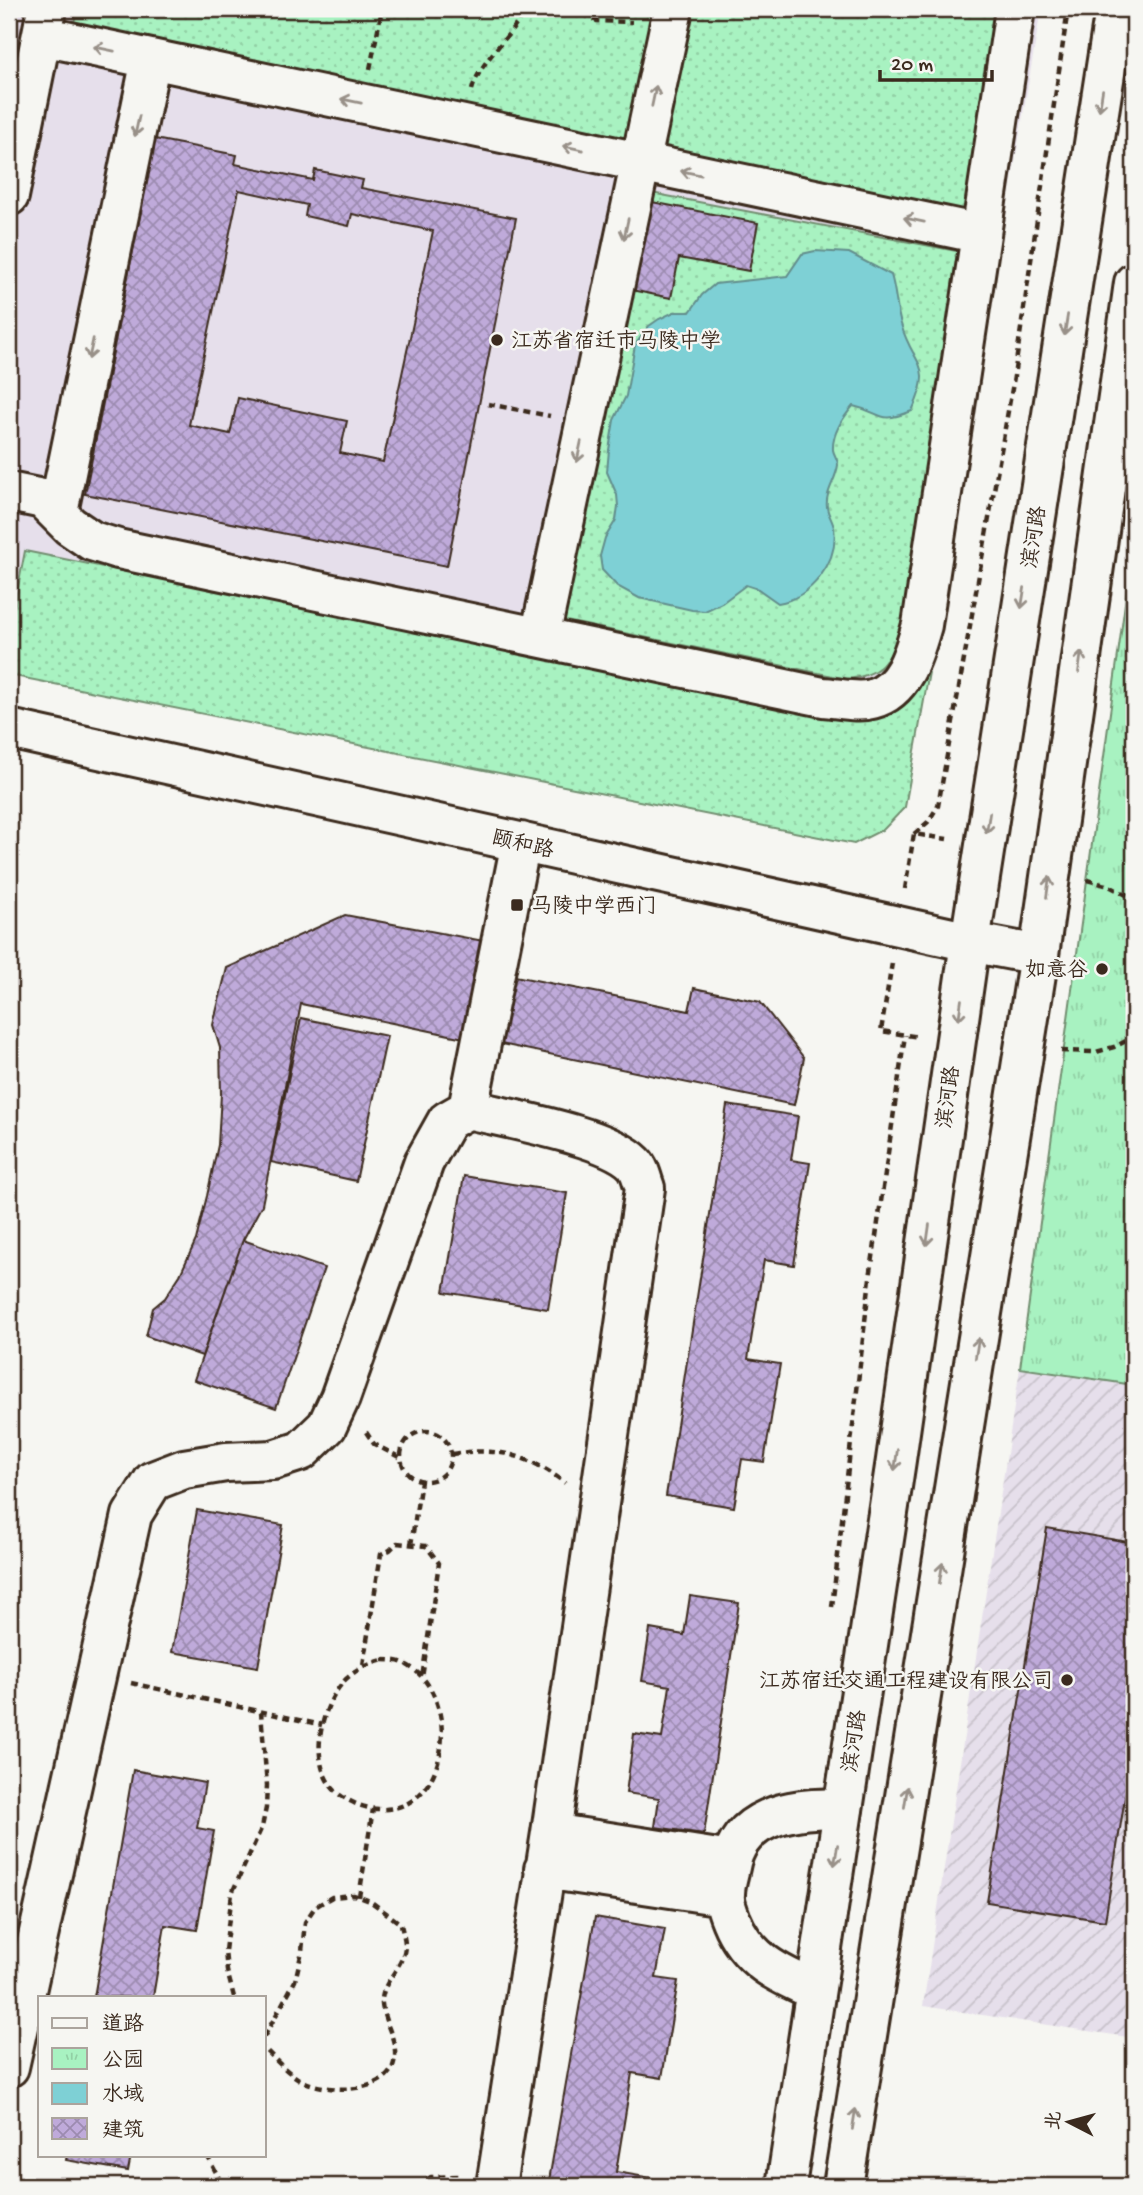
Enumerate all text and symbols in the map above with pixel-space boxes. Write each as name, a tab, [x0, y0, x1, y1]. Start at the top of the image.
scale bar	[880, 38, 992, 82]
one-way arrow	[93, 42, 116, 56]
text: 20 m	[891, 54, 933, 79]
one-way arrow	[648, 85, 662, 108]
one-way arrow	[1094, 89, 1107, 111]
one-way arrow	[340, 94, 363, 108]
one-way arrow	[130, 114, 144, 137]
one-way arrow	[562, 141, 585, 155]
one-way arrow	[680, 166, 703, 180]
one-way arrow	[903, 212, 926, 226]
one-way arrow	[619, 217, 633, 240]
one-way arrow	[1059, 313, 1072, 336]
place label: 江苏省宿迁市马陵中学	[511, 329, 721, 356]
marker: 江苏省宿迁市马陵中学	[489, 332, 505, 348]
one-way arrow	[84, 337, 98, 360]
one-way arrow	[572, 440, 586, 463]
street label: 滨河路	[1017, 504, 1054, 571]
one-way arrow	[1017, 587, 1030, 609]
one-way arrow	[1074, 651, 1087, 674]
one-way arrow	[981, 811, 994, 834]
street label: 颐和路	[489, 825, 556, 866]
one-way arrow	[1042, 876, 1055, 899]
place label: 马陵中学西门	[531, 894, 657, 921]
marker: 马陵中学西门	[509, 897, 525, 913]
place label: 如意谷	[1025, 959, 1088, 985]
marker: 如意谷	[1094, 961, 1110, 977]
one-way arrow	[953, 998, 966, 1021]
street label: 滨河路	[932, 1064, 967, 1130]
one-way arrow	[921, 1223, 934, 1246]
one-way arrow	[971, 1337, 984, 1360]
one-way arrow	[889, 1449, 902, 1471]
one-way arrow	[935, 1562, 948, 1585]
place label: 江苏宿迁交通工程建设有限公司	[759, 1669, 1053, 1696]
marker: 江苏宿迁交通工程建设有限公司	[1059, 1672, 1075, 1688]
street label: 滨河路	[837, 1708, 874, 1775]
one-way arrow	[899, 1787, 912, 1809]
one-way arrow	[829, 1843, 842, 1866]
legend	[38, 1996, 266, 2156]
text: 道路	[102, 2012, 144, 2039]
text: 公园	[102, 2049, 144, 2075]
text: 水域	[102, 2082, 144, 2109]
north arrow	[1034, 2086, 1104, 2156]
one-way arrow	[848, 2108, 861, 2131]
text: 北	[1043, 2110, 1068, 2131]
text: 建筑	[102, 2119, 144, 2145]

